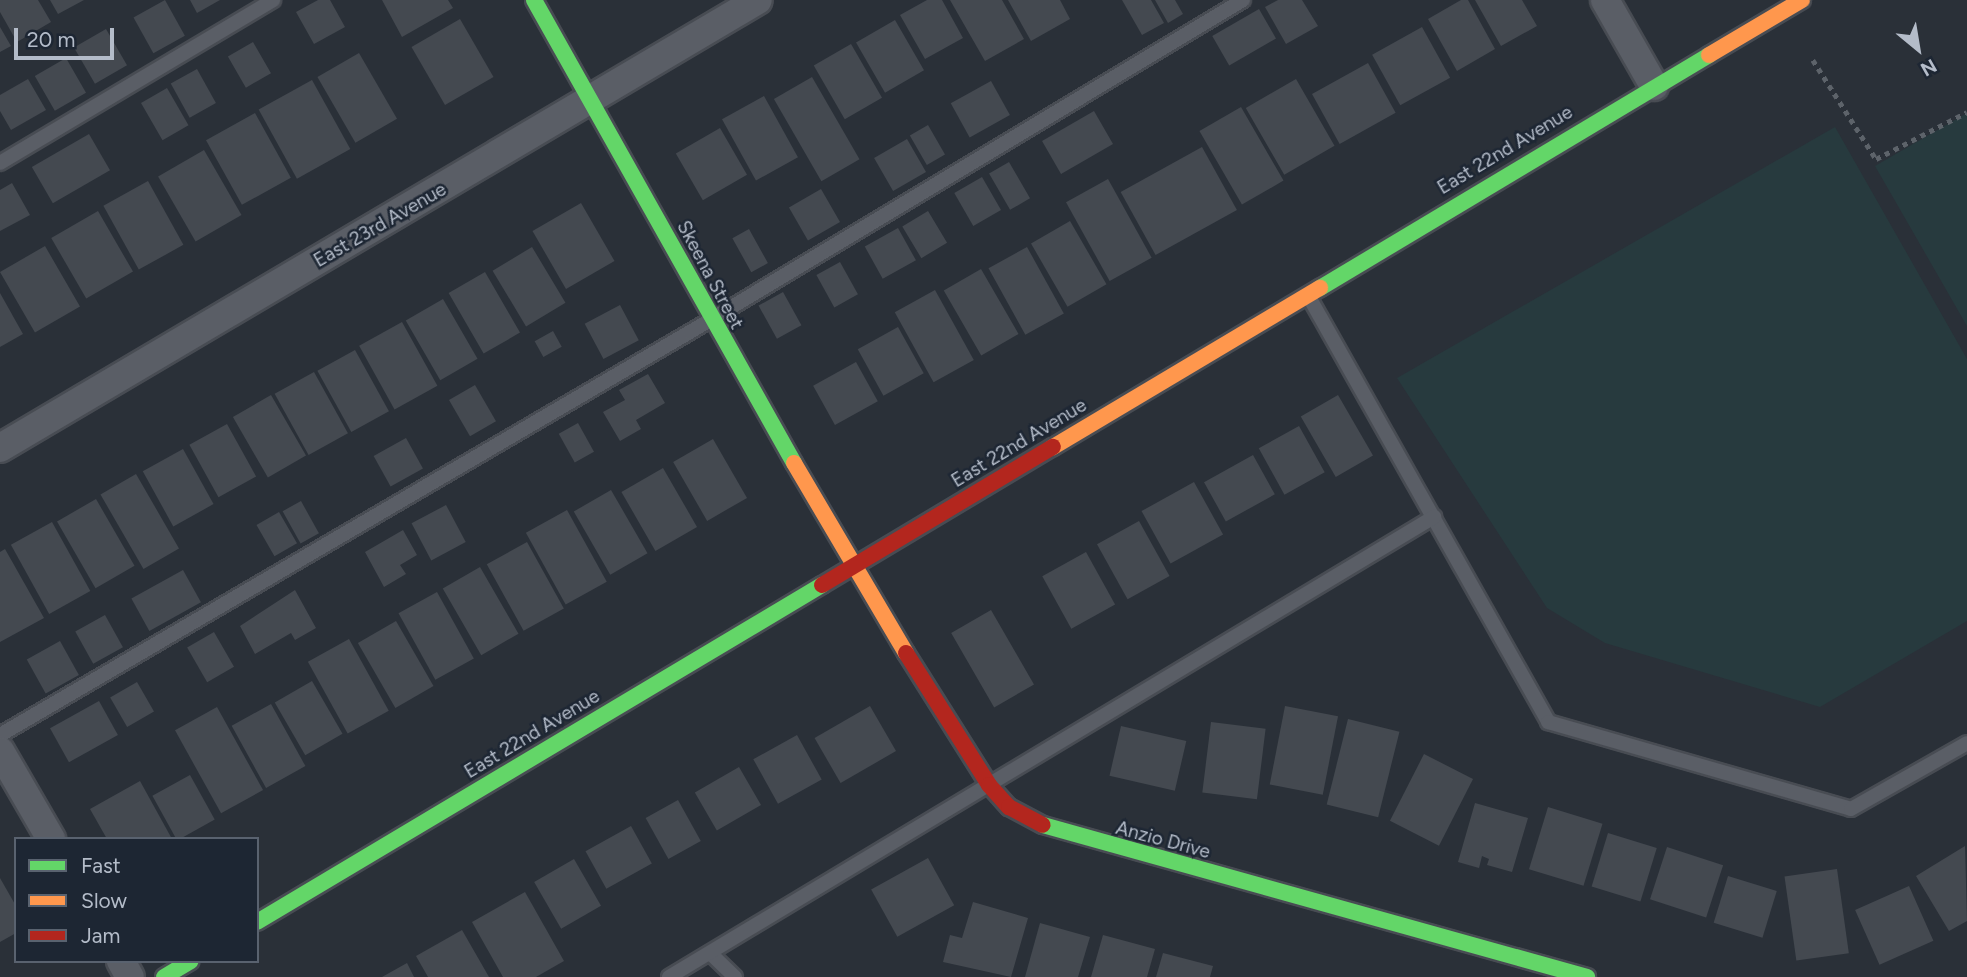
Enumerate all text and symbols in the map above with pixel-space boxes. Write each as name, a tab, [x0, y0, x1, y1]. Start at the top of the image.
scale bar	[18, 14, 117, 58]
north arrow	[1883, 14, 1953, 84]
text: 20 m	[27, 27, 75, 52]
text: N	[1917, 54, 1941, 81]
street label: East 22nd Avenue	[1433, 101, 1577, 199]
street label: East 23rd Avenue	[310, 178, 450, 272]
street label: Skeena Street	[672, 217, 748, 333]
street label: East 22nd Avenue	[947, 394, 1091, 492]
street label: East 22nd Avenue	[460, 685, 604, 783]
street label: Anzio Drive	[1113, 816, 1213, 864]
legend	[14, 837, 259, 963]
text: Fast	[81, 853, 121, 878]
text: Slow	[81, 888, 127, 913]
text: Jam	[81, 923, 120, 948]

